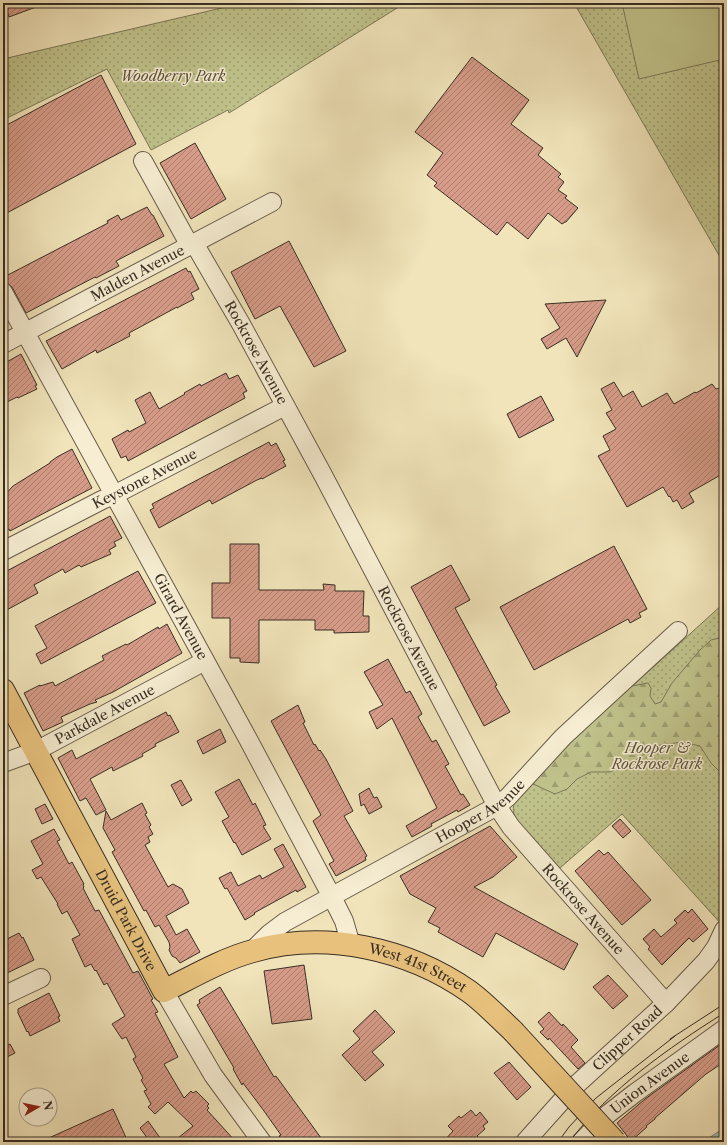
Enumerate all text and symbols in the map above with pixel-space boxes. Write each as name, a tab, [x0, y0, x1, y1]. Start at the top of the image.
park label: Woodberry Park	[120, 67, 226, 85]
street label: Malden Avenue	[87, 241, 188, 305]
street label: Rockrose Avenue	[220, 298, 292, 408]
street label: Keystone Avenue	[89, 444, 200, 512]
street label: Girard Avenue	[150, 570, 212, 663]
street label: Rockrose Avenue	[374, 583, 444, 694]
street label: Parkdale Avenue	[52, 680, 158, 748]
park label: Hooper & Rockrose Park	[611, 739, 703, 773]
street label: Hooper Avenue	[432, 775, 529, 847]
street label: Rockrose Avenue	[538, 860, 628, 958]
street label: Druid Park Drive	[92, 866, 161, 974]
street label: West 41st Street	[366, 939, 470, 996]
street label: Clipper Road	[589, 1001, 666, 1075]
street label: Union Avenue	[607, 1048, 693, 1118]
north arrow	[18, 1087, 58, 1127]
text: N	[40, 1100, 56, 1112]

